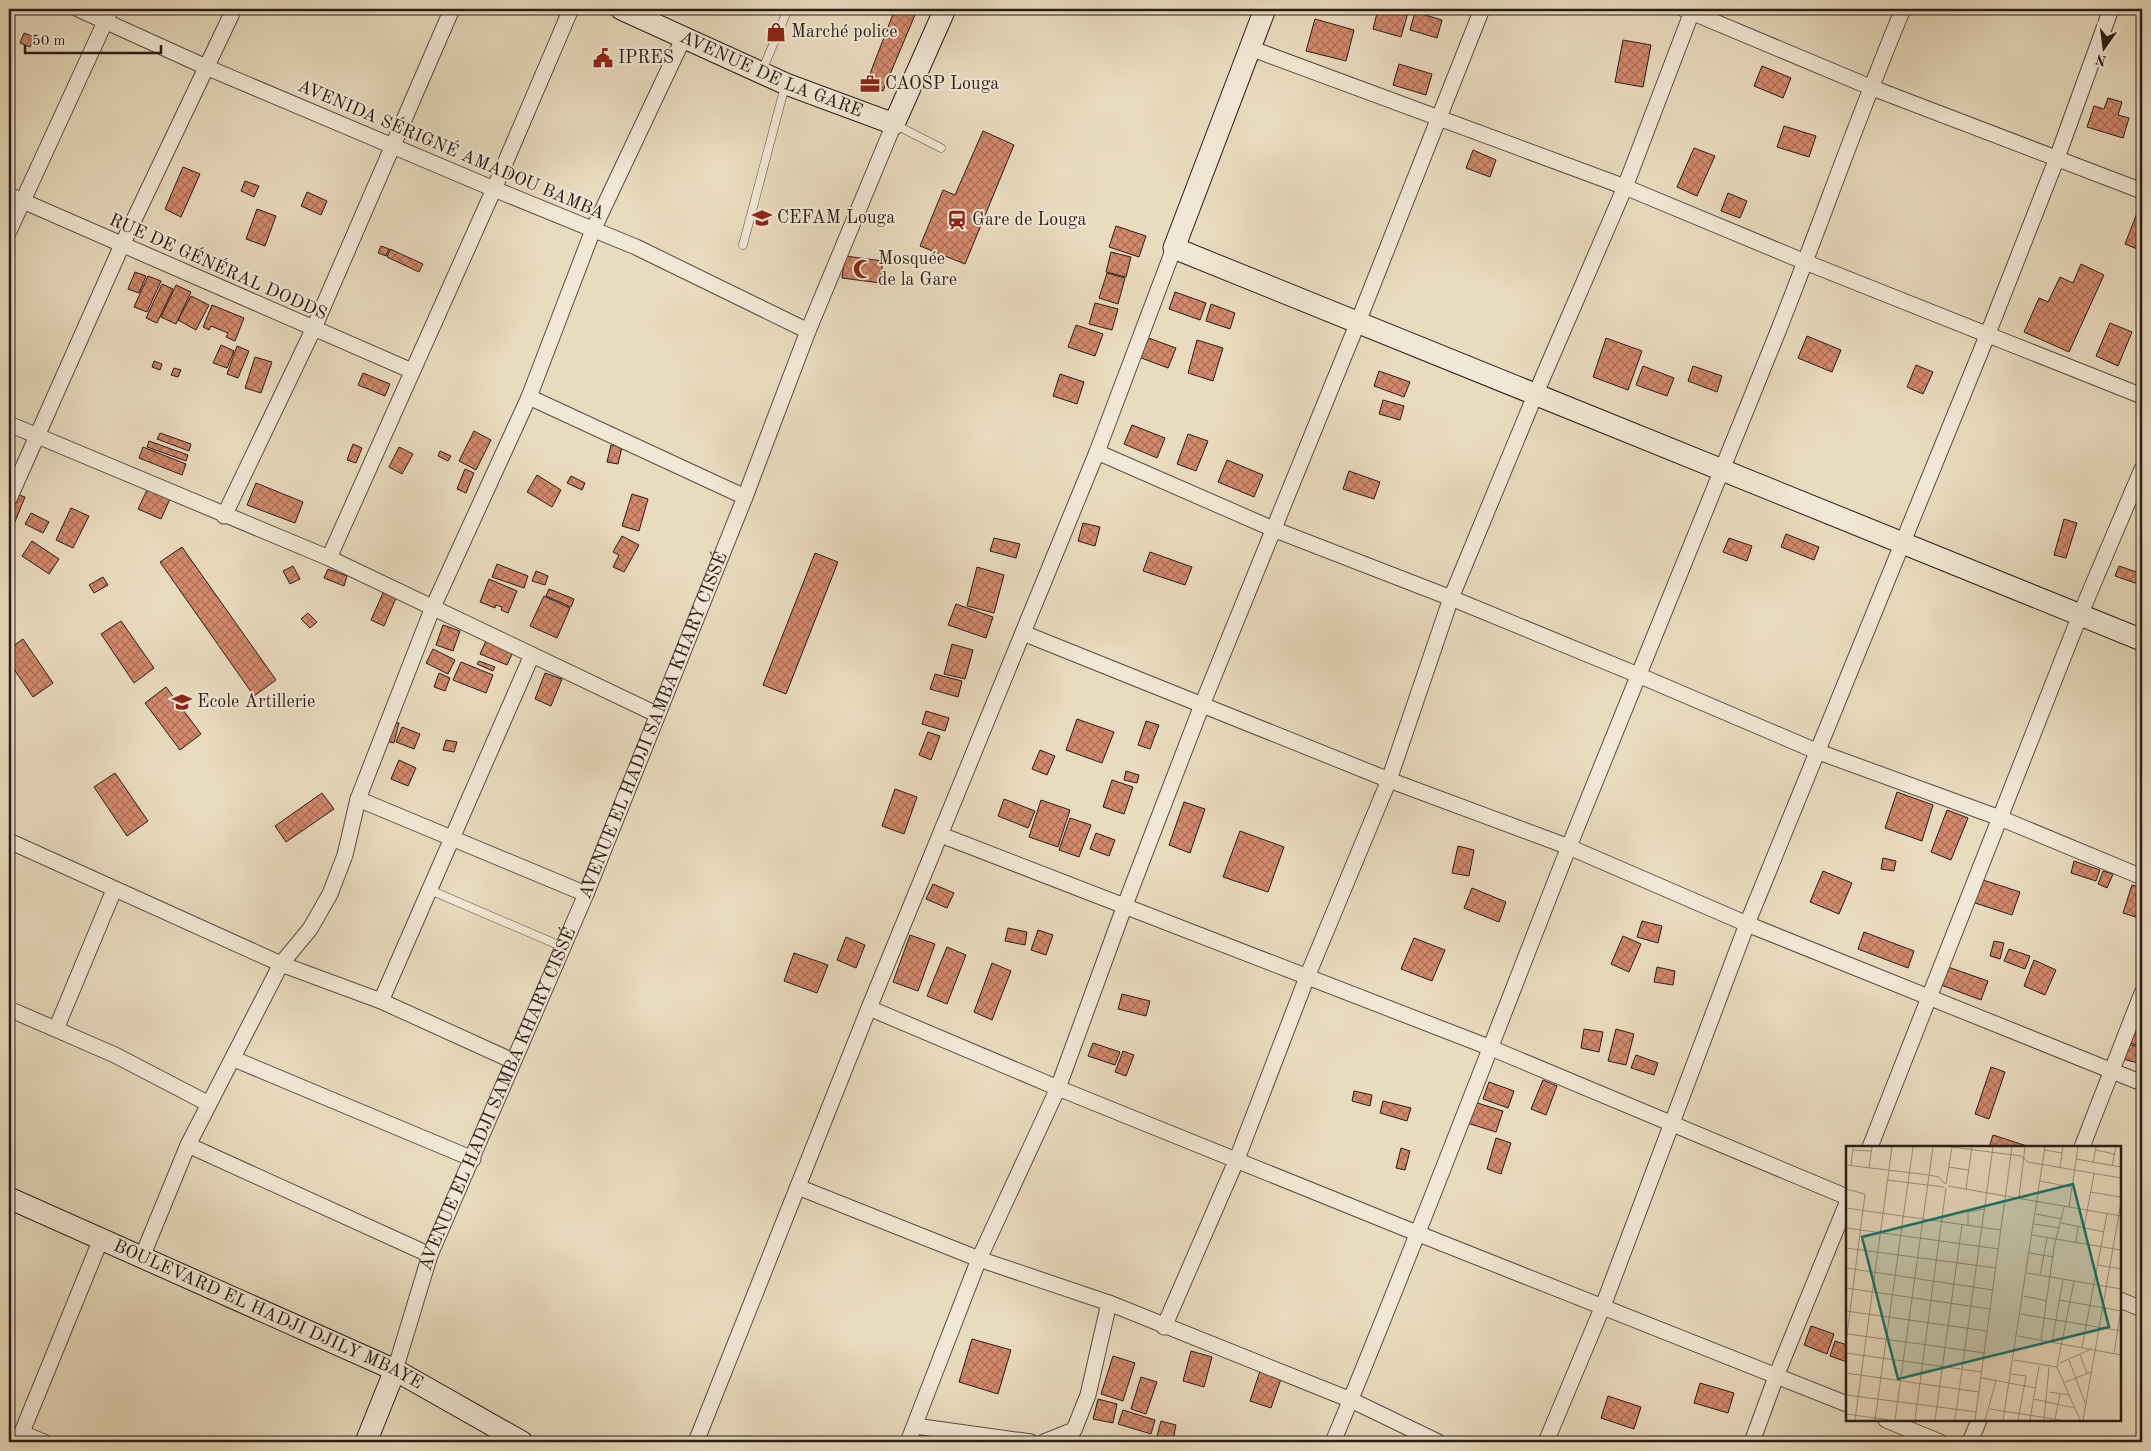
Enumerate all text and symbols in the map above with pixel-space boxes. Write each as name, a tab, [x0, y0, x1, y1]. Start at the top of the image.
shop icon: Marché police	[765, 21, 787, 43]
scale bar	[25, 22, 161, 54]
north arrow	[2078, 22, 2128, 72]
place label: Marché police	[791, 23, 897, 41]
street label: AVENUE DE LA GARE	[677, 28, 865, 121]
text: 50 m	[32, 34, 66, 49]
public building icon: IPRES	[592, 47, 614, 69]
place label: IPRES	[618, 49, 674, 67]
text: N	[2094, 51, 2108, 68]
street label: AVENIDA SÉRIGNÉ AMADOU BAMBA	[295, 73, 609, 223]
office icon: CAOSP Louga	[859, 73, 881, 95]
place label: CAOSP Louga	[885, 75, 999, 93]
street label: RUE DE GÉNÉRAL DODDS	[106, 207, 331, 323]
school or university icon: CEFAM Louga	[751, 207, 773, 229]
place label: CEFAM Louga	[777, 209, 895, 227]
station icon: Gare de Louga	[946, 209, 968, 231]
place label: Gare de Louga	[972, 211, 1087, 229]
place label: Mosquée de la Gare	[878, 250, 957, 289]
mosque icon: Mosquée de la Gare	[852, 258, 874, 280]
street label: AVENUE EL HADJI SAMBA KHARY CISSÉ	[576, 548, 731, 901]
school or university icon: Ecole Artillerie	[171, 691, 193, 713]
place label: Ecole Artillerie	[197, 693, 315, 711]
street label: AVENUE EL HADJI SAMBA KHARY CISSÉ	[417, 923, 579, 1273]
inset map	[1846, 1146, 2121, 1421]
street label: BOULEVARD EL HADJI DJILY MBAYE	[111, 1237, 426, 1393]

